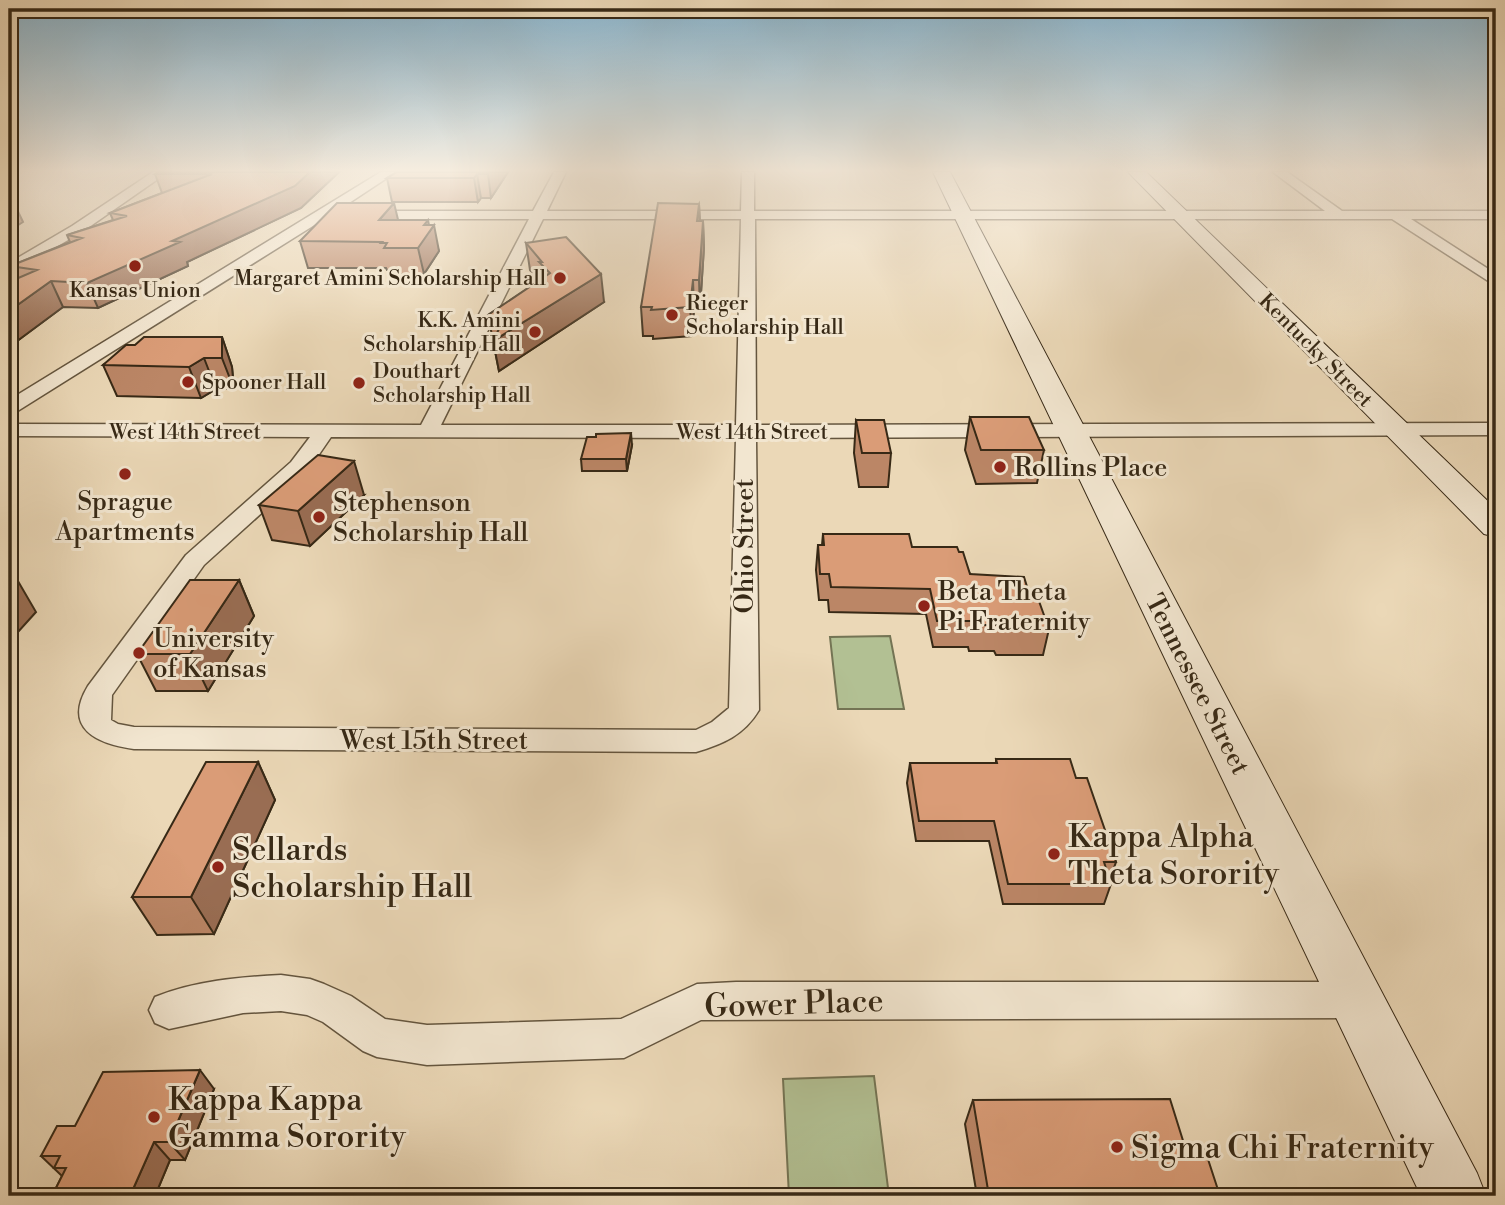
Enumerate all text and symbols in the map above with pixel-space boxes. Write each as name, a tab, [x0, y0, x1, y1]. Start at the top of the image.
marker: Kansas Union	[127, 258, 143, 274]
place label: Margaret Amini Scholarship Hall	[234, 266, 546, 292]
marker: Margaret Amini Scholarship Hall	[552, 270, 568, 286]
place label: Kansas Union	[69, 278, 201, 304]
street label: Kentucky Street	[1253, 288, 1378, 414]
place label: Rieger Scholarship Hall	[686, 291, 844, 341]
marker: Rieger Scholarship Hall	[664, 307, 680, 323]
place label: K.K. Amini Scholarship Hall	[363, 308, 521, 358]
marker: K.K. Amini Scholarship Hall	[527, 324, 543, 340]
place label: Douthart Scholarship Hall	[373, 359, 531, 409]
place label: Spooner Hall	[202, 370, 326, 396]
marker: Spooner Hall	[180, 374, 196, 390]
marker: Douthart Scholarship Hall	[351, 375, 367, 391]
street label: West 14th Street	[108, 420, 261, 446]
street label: West 14th Street	[675, 420, 828, 446]
place label: Rollins Place	[1014, 452, 1167, 484]
marker: Rollins Place	[992, 459, 1008, 475]
marker: Sprague Apartments	[117, 466, 133, 482]
street label: Ohio Street	[729, 479, 761, 614]
place label: Sprague Apartments	[54, 486, 195, 548]
place label: Stephenson Scholarship Hall	[333, 487, 529, 549]
marker: Stephenson Scholarship Hall	[311, 509, 327, 525]
place label: Beta Theta Pi Fraternity	[937, 576, 1091, 638]
street label: Tennessee Street	[1138, 589, 1256, 780]
marker: Beta Theta Pi Fraternity	[916, 598, 932, 614]
place label: University of Kansas	[153, 623, 274, 685]
marker: University of Kansas	[131, 645, 147, 661]
street label: West 15th Street	[339, 725, 528, 757]
place label: Kappa Alpha Theta Sorority	[1068, 817, 1280, 894]
place label: Sellards Scholarship Hall	[232, 830, 473, 907]
marker: Kappa Alpha Theta Sorority	[1046, 846, 1062, 862]
marker: Sellards Scholarship Hall	[210, 859, 226, 875]
street label: Gower Place	[704, 981, 884, 1027]
place label: Kappa Kappa Gamma Sorority	[168, 1080, 406, 1157]
marker: Kappa Kappa Gamma Sorority	[146, 1109, 162, 1125]
place label: Sigma Chi Fraternity	[1131, 1128, 1434, 1168]
marker: Sigma Chi Fraternity	[1109, 1139, 1125, 1155]

